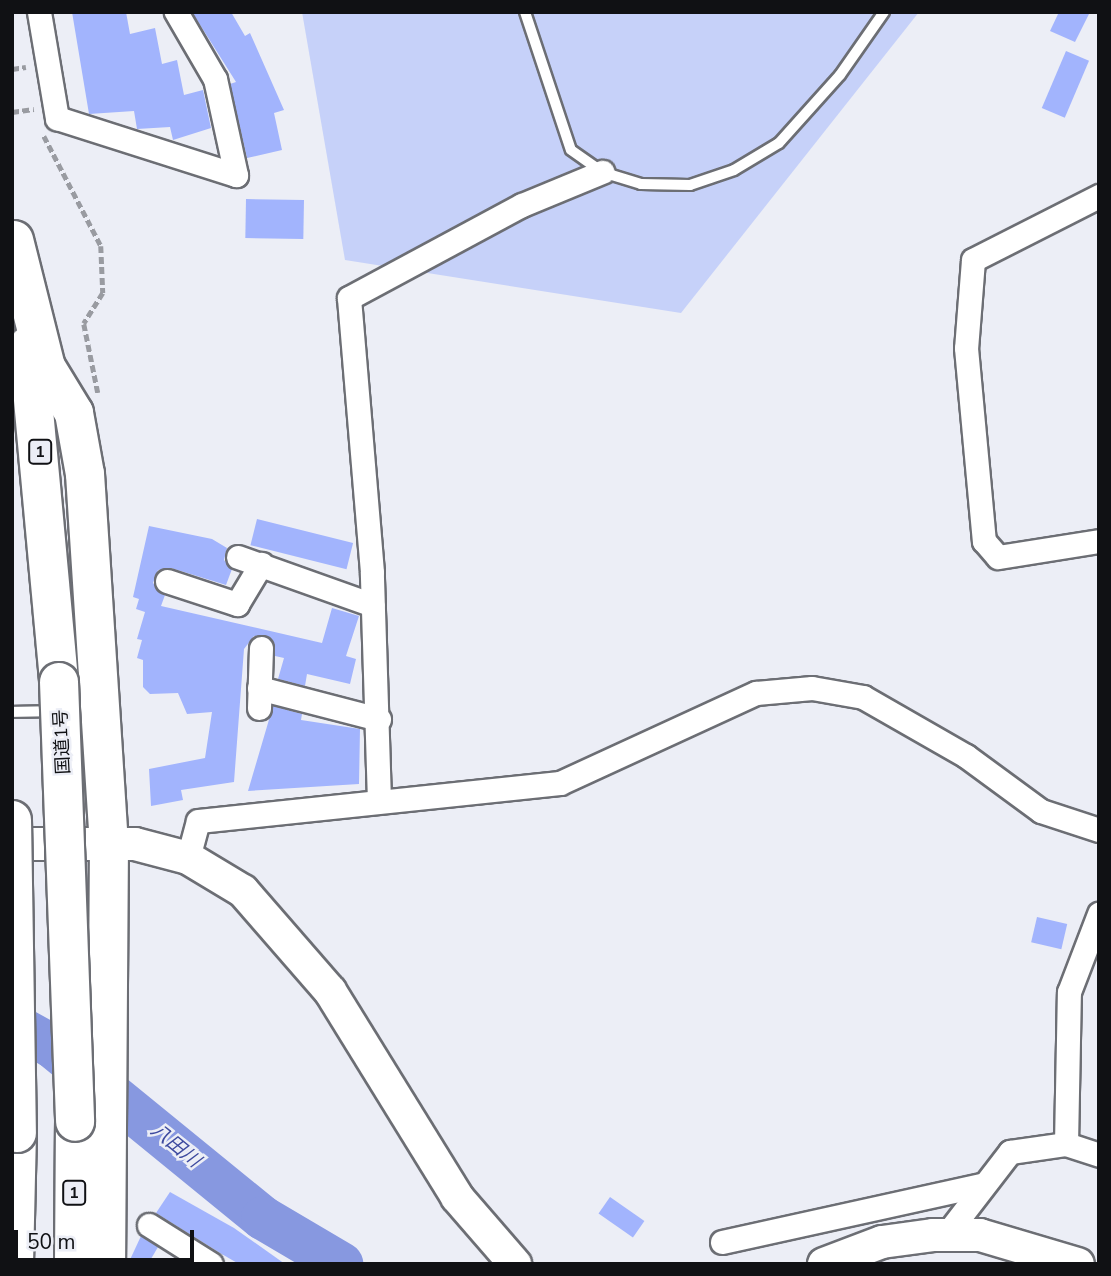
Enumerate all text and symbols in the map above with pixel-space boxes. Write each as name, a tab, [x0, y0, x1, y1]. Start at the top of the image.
road number: 1	[28, 440, 52, 464]
street label: 国道1号	[50, 709, 74, 775]
water label: 八田川	[146, 1119, 204, 1173]
road number: 1	[62, 1180, 86, 1205]
scale bar	[18, 1216, 198, 1260]
text: 50 m	[27, 1228, 76, 1256]

